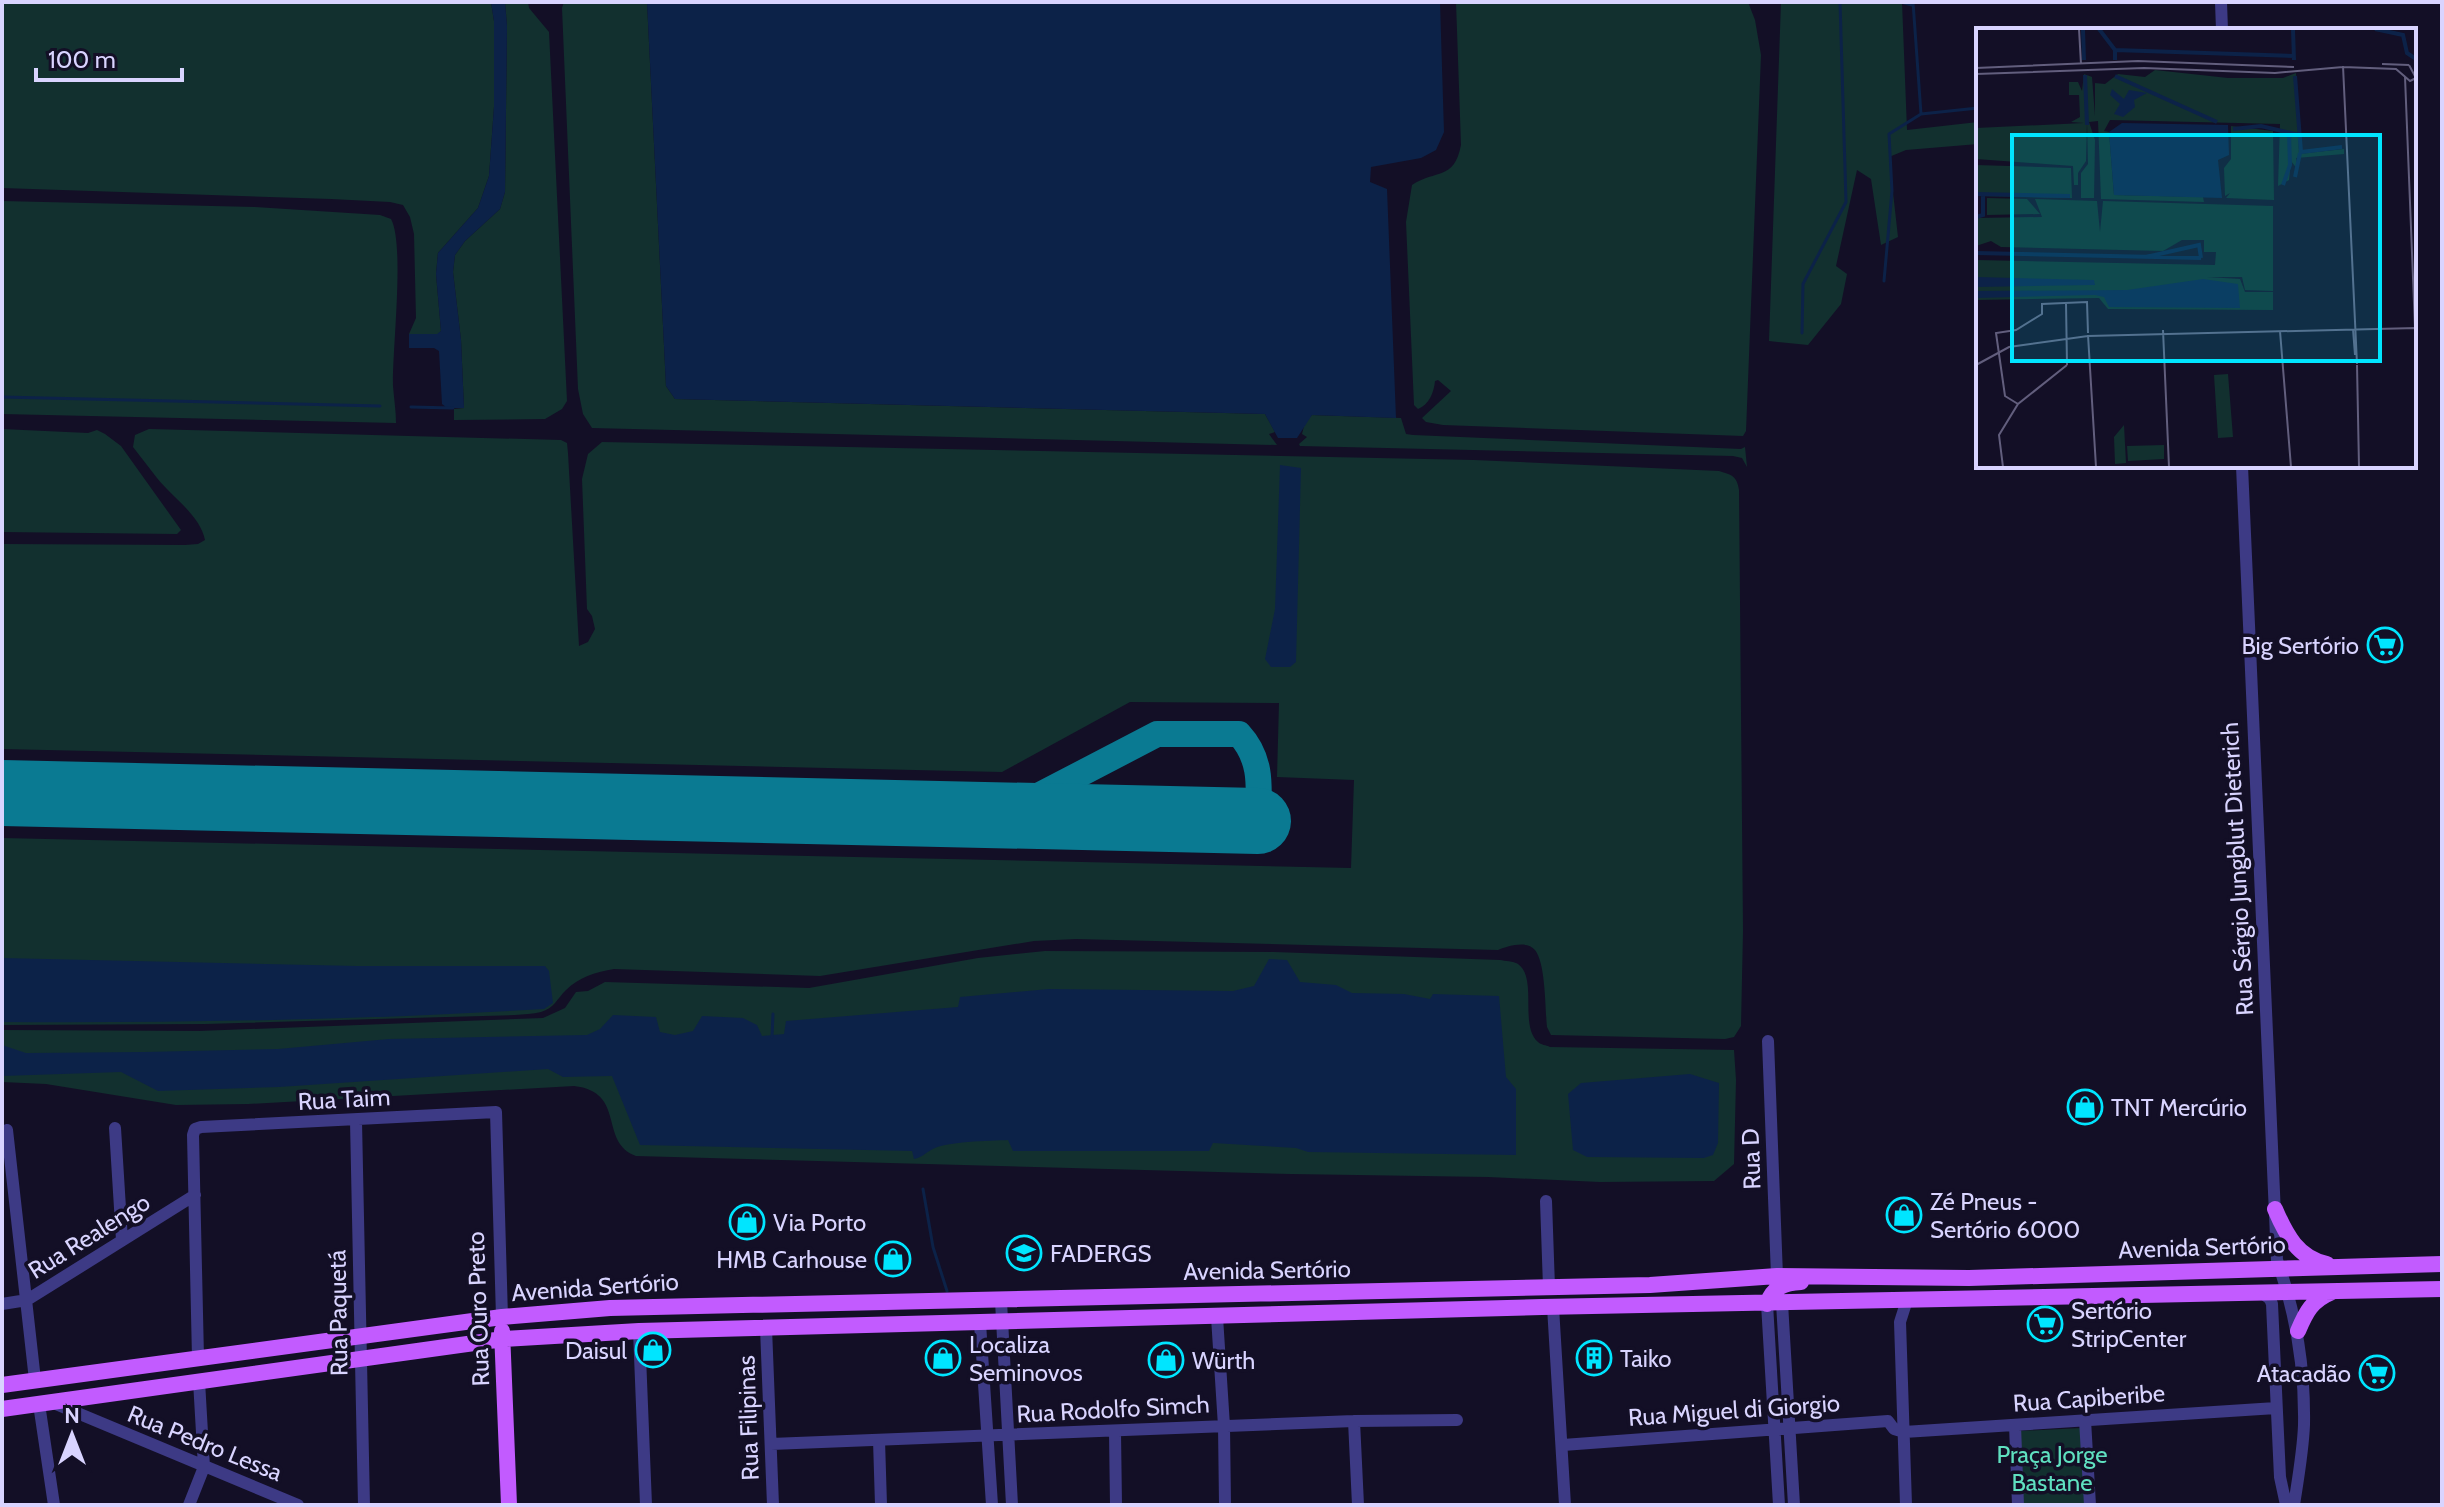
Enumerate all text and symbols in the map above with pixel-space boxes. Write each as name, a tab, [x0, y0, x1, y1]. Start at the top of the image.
inset map	[1976, 28, 2416, 468]
scale bar	[36, 32, 182, 82]
text: 100 m	[48, 45, 116, 74]
supermarket icon: Big Sertório	[2366, 626, 2404, 664]
place label: Big Sertório	[2241, 631, 2359, 660]
street label: Rua Sérgio Jungblut Dieterich	[2215, 721, 2259, 1017]
street label: Rua Taim	[297, 1082, 391, 1116]
shop icon: TNT Mercúrio	[2066, 1088, 2104, 1126]
place label: TNT Mercúrio	[2111, 1093, 2247, 1122]
street label: Rua D	[1735, 1128, 1767, 1190]
street label: Rua Realengo	[23, 1187, 155, 1285]
place label: Zé Pneus - Sertório 6000	[1930, 1187, 2080, 1244]
shop icon: Zé Pneus - Sertório 6000	[1885, 1196, 1923, 1234]
shop icon: Via Porto	[728, 1203, 766, 1241]
place label: Via Porto	[773, 1208, 866, 1237]
street label: Avenida Sertório	[2118, 1230, 2286, 1264]
street label: Rua Ouro Preto	[461, 1231, 495, 1387]
school or university icon: FADERGS	[1005, 1234, 1043, 1272]
place label: FADERGS	[1050, 1239, 1151, 1268]
shop icon: HMB Carhouse	[874, 1240, 912, 1278]
place label: HMB Carhouse	[716, 1245, 867, 1274]
street label: Rua Paquetá	[322, 1249, 354, 1376]
street label: Avenida Sertório	[1183, 1254, 1351, 1286]
street label: Avenida Sertório	[510, 1267, 680, 1307]
place label: Sertório StripCenter	[2071, 1296, 2187, 1353]
supermarket icon: Sertório StripCenter	[2026, 1305, 2064, 1343]
place label: Localiza Seminovos	[969, 1330, 1083, 1387]
shop icon: Daisul	[634, 1331, 672, 1369]
place label: Daisul	[565, 1336, 627, 1365]
shop icon: Localiza Seminovos	[924, 1339, 962, 1377]
building icon: Taiko	[1575, 1339, 1613, 1377]
shop icon: Würth	[1147, 1341, 1185, 1379]
place label: Taiko	[1620, 1344, 1671, 1373]
place label: Würth	[1192, 1346, 1255, 1375]
supermarket icon: Atacadão	[2358, 1354, 2396, 1392]
street label: Rua Filipinas	[731, 1355, 765, 1481]
place label: Atacadão	[2257, 1359, 2351, 1388]
street label: Rua Capiberibe	[2012, 1378, 2166, 1418]
street label: Rua Miguel di Giorgio	[1627, 1388, 1841, 1432]
street label: Rua Rodolfo Simch	[1016, 1389, 1210, 1429]
north arrow	[32, 1395, 112, 1475]
street label: Rua Pedro Lessa	[124, 1399, 287, 1487]
text: N	[64, 1402, 80, 1429]
park label: Praça Jorge Bastane	[1997, 1440, 2107, 1497]

